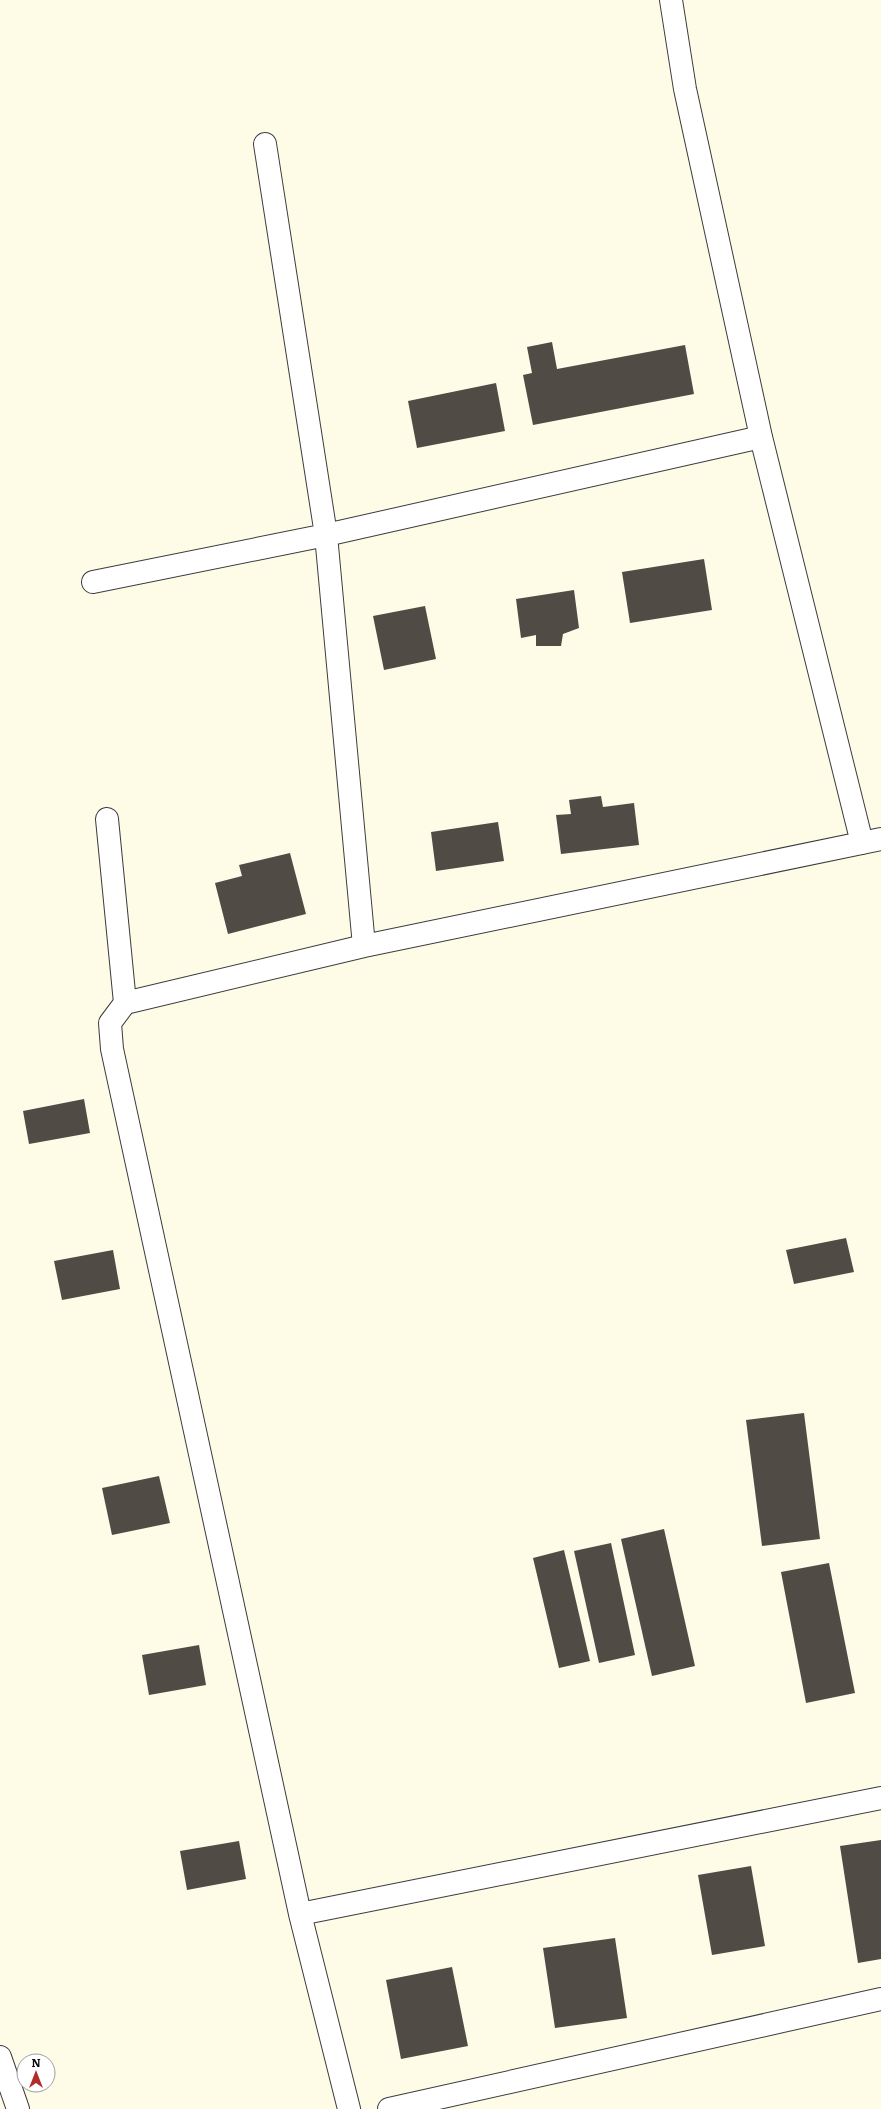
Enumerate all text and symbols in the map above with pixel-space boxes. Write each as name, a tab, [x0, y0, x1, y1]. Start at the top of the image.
north arrow	[16, 2053, 56, 2093]
text: N	[31, 2054, 41, 2070]

